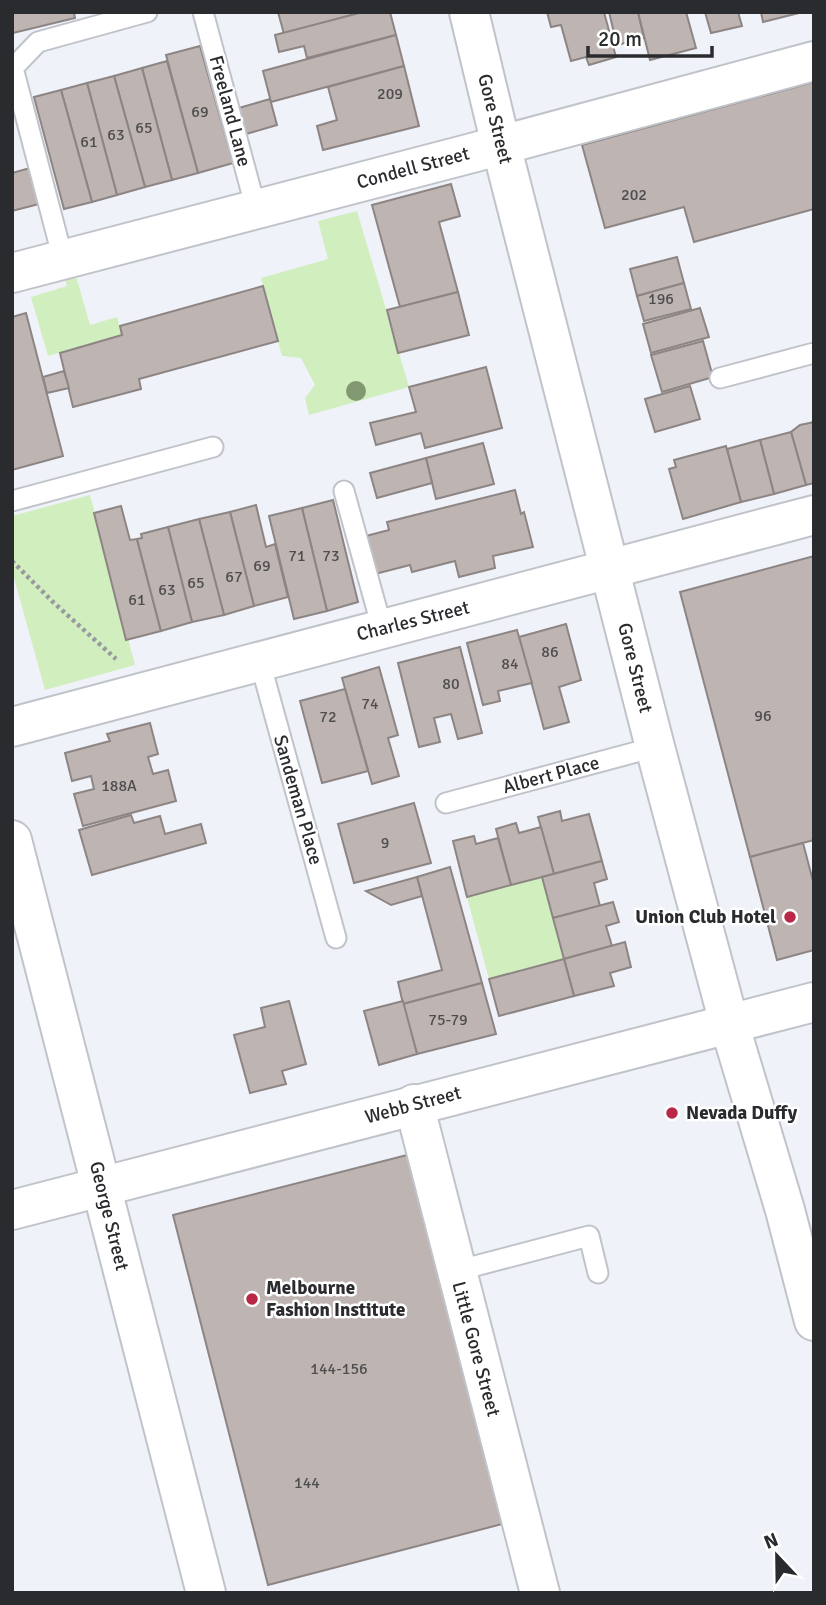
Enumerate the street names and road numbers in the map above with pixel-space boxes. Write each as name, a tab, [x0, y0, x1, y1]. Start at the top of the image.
street label: Freeland Lane	[204, 53, 256, 169]
street label: Gore Street	[472, 72, 518, 167]
street label: Condell Street	[354, 141, 472, 195]
street label: Charles Street	[354, 595, 472, 647]
street label: Gore Street	[612, 621, 658, 716]
street label: Sandeman Place	[268, 732, 328, 868]
street label: Albert Place	[500, 751, 602, 799]
street label: Webb Street	[362, 1081, 464, 1129]
street label: George Street	[84, 1159, 134, 1273]
street label: Little Gore Street	[446, 1279, 506, 1420]

